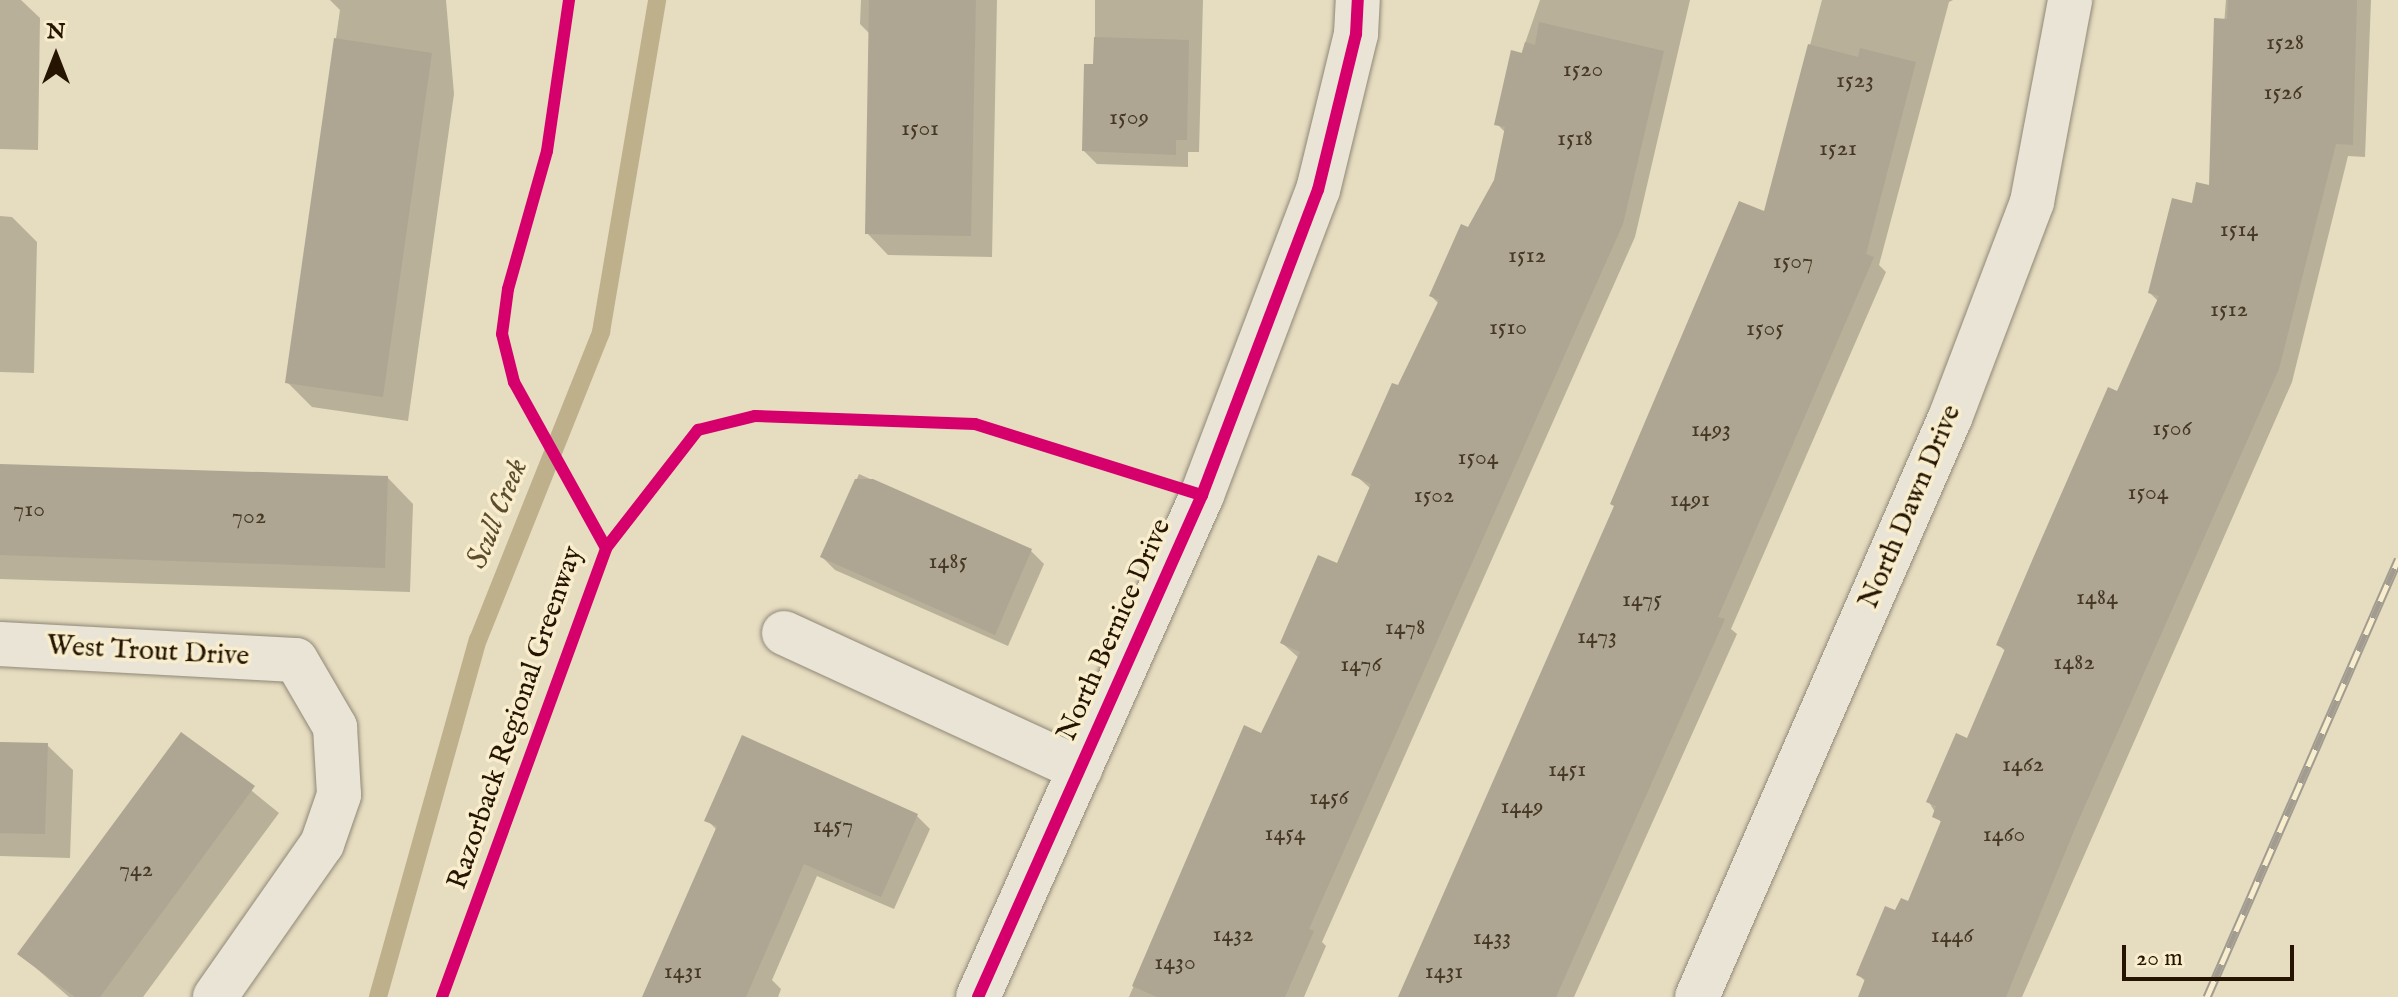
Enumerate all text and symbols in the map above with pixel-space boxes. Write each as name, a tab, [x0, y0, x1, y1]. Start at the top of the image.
north arrow	[16, 16, 96, 96]
text: N	[46, 18, 66, 46]
house number: 1528	[2266, 29, 2304, 57]
house number: 1520	[1563, 56, 1603, 84]
house number: 1523	[1836, 67, 1874, 95]
house number: 1526	[2264, 79, 2302, 107]
house number: 1509	[1109, 104, 1149, 132]
house number: 1501	[901, 115, 939, 143]
house number: 1518	[1557, 125, 1593, 153]
house number: 1521	[1819, 135, 1857, 163]
house number: 1514	[2220, 216, 2258, 244]
house number: 1512	[1508, 242, 1546, 270]
house number: 1507	[1773, 248, 1813, 276]
house number: 1512	[2210, 296, 2248, 324]
house number: 1510	[1489, 314, 1527, 342]
house number: 1505	[1746, 315, 1784, 343]
street label: North Dawn Drive	[1853, 400, 1969, 614]
house number: 1506	[2152, 415, 2192, 443]
house number: 1493	[1691, 416, 1731, 444]
house number: 1504	[1457, 444, 1499, 472]
water label: Scull Creek	[460, 454, 536, 574]
house number: 1504	[2127, 479, 2169, 507]
house number: 1502	[1414, 482, 1454, 510]
house number: 1491	[1670, 486, 1710, 514]
house number: 710	[13, 496, 45, 524]
house number: 702	[232, 503, 266, 531]
street label: North Bernice Drive	[1051, 514, 1179, 746]
street label: Razorback Regional Greenway	[441, 542, 591, 894]
house number: 1485	[929, 548, 967, 576]
house number: 1484	[2076, 584, 2118, 612]
house number: 1475	[1622, 586, 1662, 614]
house number: 1478	[1385, 614, 1425, 642]
house number: 1473	[1577, 623, 1617, 651]
street label: West Trout Drive	[46, 630, 250, 674]
house number: 1482	[2053, 649, 2095, 677]
house number: 1476	[1340, 651, 1382, 679]
house number: 1462	[2002, 751, 2044, 779]
house number: 1451	[1548, 756, 1586, 784]
house number: 1456	[1309, 784, 1349, 812]
house number: 1449	[1501, 793, 1543, 821]
house number: 1457	[813, 812, 853, 840]
house number: 1454	[1265, 820, 1305, 848]
house number: 1460	[1983, 821, 2025, 849]
house number: 742	[119, 856, 153, 884]
house number: 1432	[1213, 921, 1253, 949]
house number: 1446	[1931, 922, 1973, 950]
house number: 1433	[1473, 924, 1511, 952]
scale bar	[2126, 929, 2298, 979]
text: 20 m	[2136, 943, 2183, 974]
house number: 1430	[1154, 949, 1196, 977]
house number: 1431	[664, 958, 702, 986]
house number: 1431	[1425, 958, 1463, 986]

